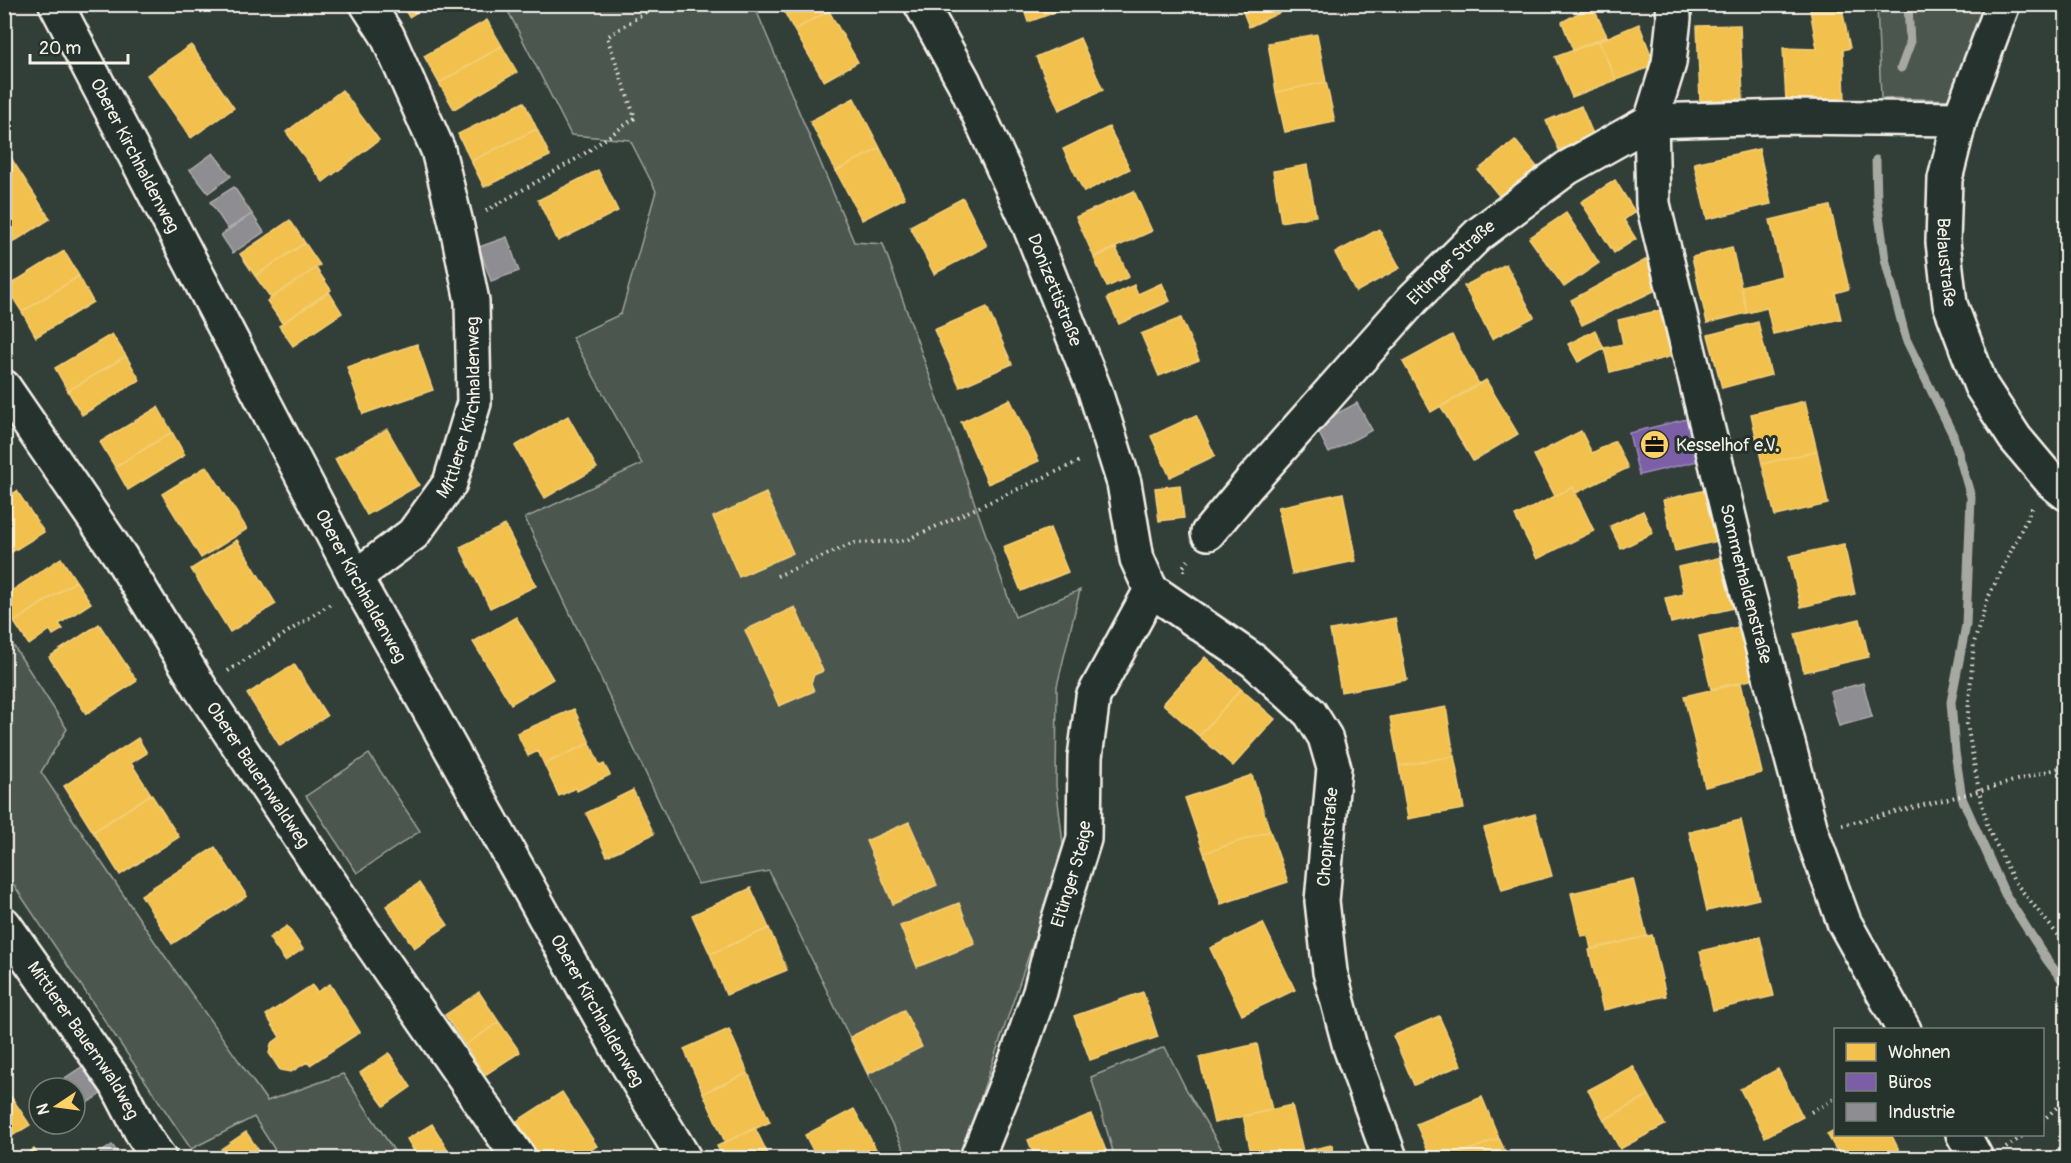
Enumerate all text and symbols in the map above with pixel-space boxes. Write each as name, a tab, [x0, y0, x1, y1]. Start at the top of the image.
scale bar	[30, 27, 128, 65]
text: 20 m	[39, 37, 81, 60]
street label: Oberer Kirchhaldenweg	[85, 74, 185, 237]
street label: Eltinger Straße	[1402, 214, 1500, 310]
street label: Belaustraße	[1931, 217, 1962, 308]
street label: Donizettistraße	[1022, 230, 1088, 350]
street label: Mittlerer Kirchhaldenweg	[431, 316, 486, 503]
office icon: Kesselhof e.V.	[1639, 429, 1671, 461]
place label: Kesselhof e.V.	[1676, 434, 1779, 457]
street label: Sommerhaldenstraße	[1715, 501, 1778, 666]
street label: Oberer Kirchhaldenweg	[310, 505, 412, 667]
street label: Oberer Bauernwaldweg	[201, 697, 315, 852]
street label: Chopinstraße	[1312, 786, 1344, 888]
street label: Eltinger Steige	[1045, 820, 1096, 930]
street label: Oberer Kirchhaldenweg	[545, 930, 650, 1091]
street label: Mittlerer Bauernwaldweg	[22, 957, 144, 1123]
legend	[1834, 1028, 2044, 1136]
text: Wohnen	[1888, 1041, 1950, 1064]
text: Büros	[1888, 1071, 1931, 1094]
north arrow	[27, 1076, 87, 1136]
text: N	[32, 1101, 54, 1117]
text: Industrie	[1888, 1101, 1955, 1124]

